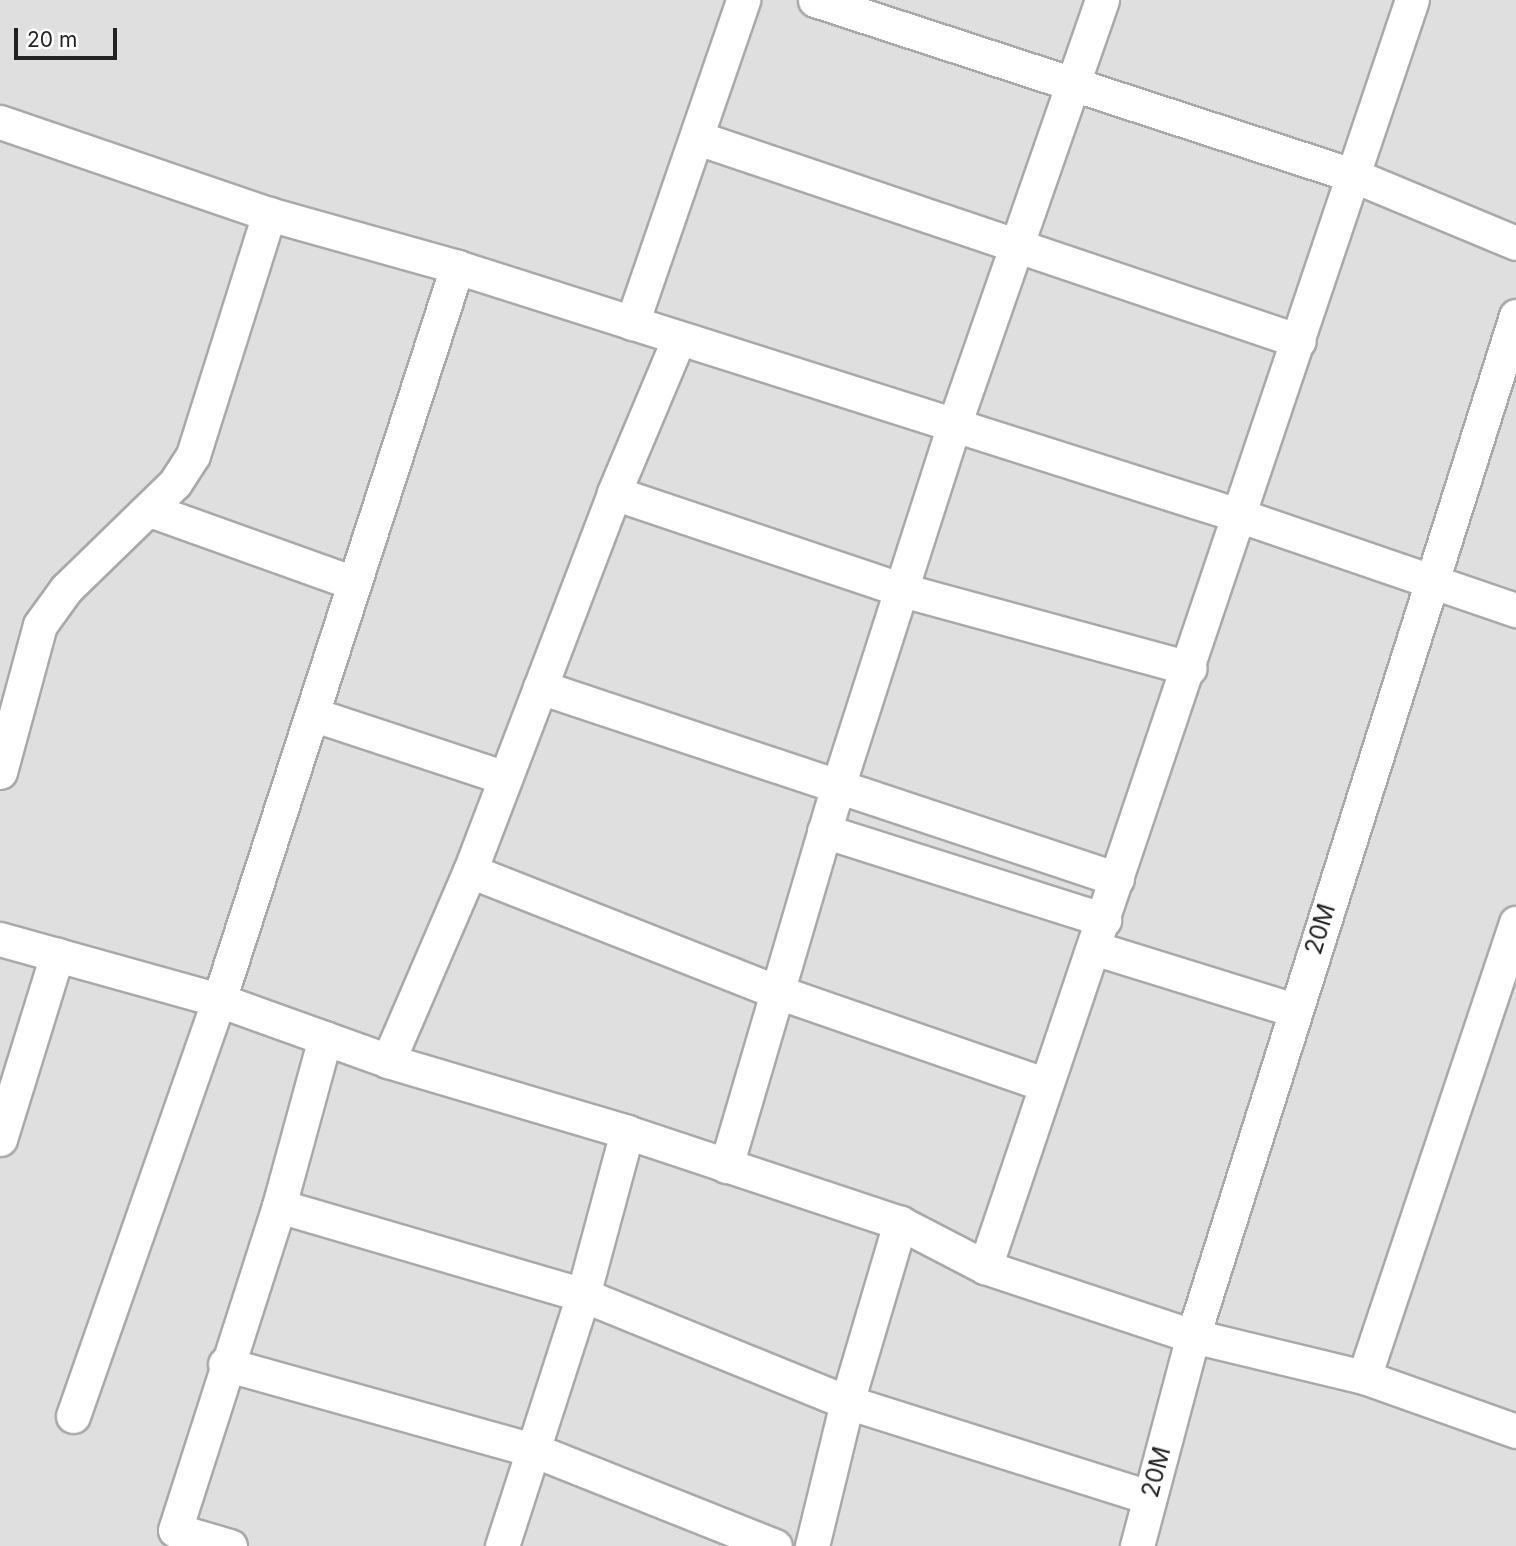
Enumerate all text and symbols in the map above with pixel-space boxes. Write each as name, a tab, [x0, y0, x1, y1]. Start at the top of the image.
scale bar	[18, 14, 121, 58]
text: 20 m	[27, 27, 77, 52]
street label: 20M	[1299, 900, 1341, 958]
street label: 20M	[1135, 1443, 1177, 1501]

